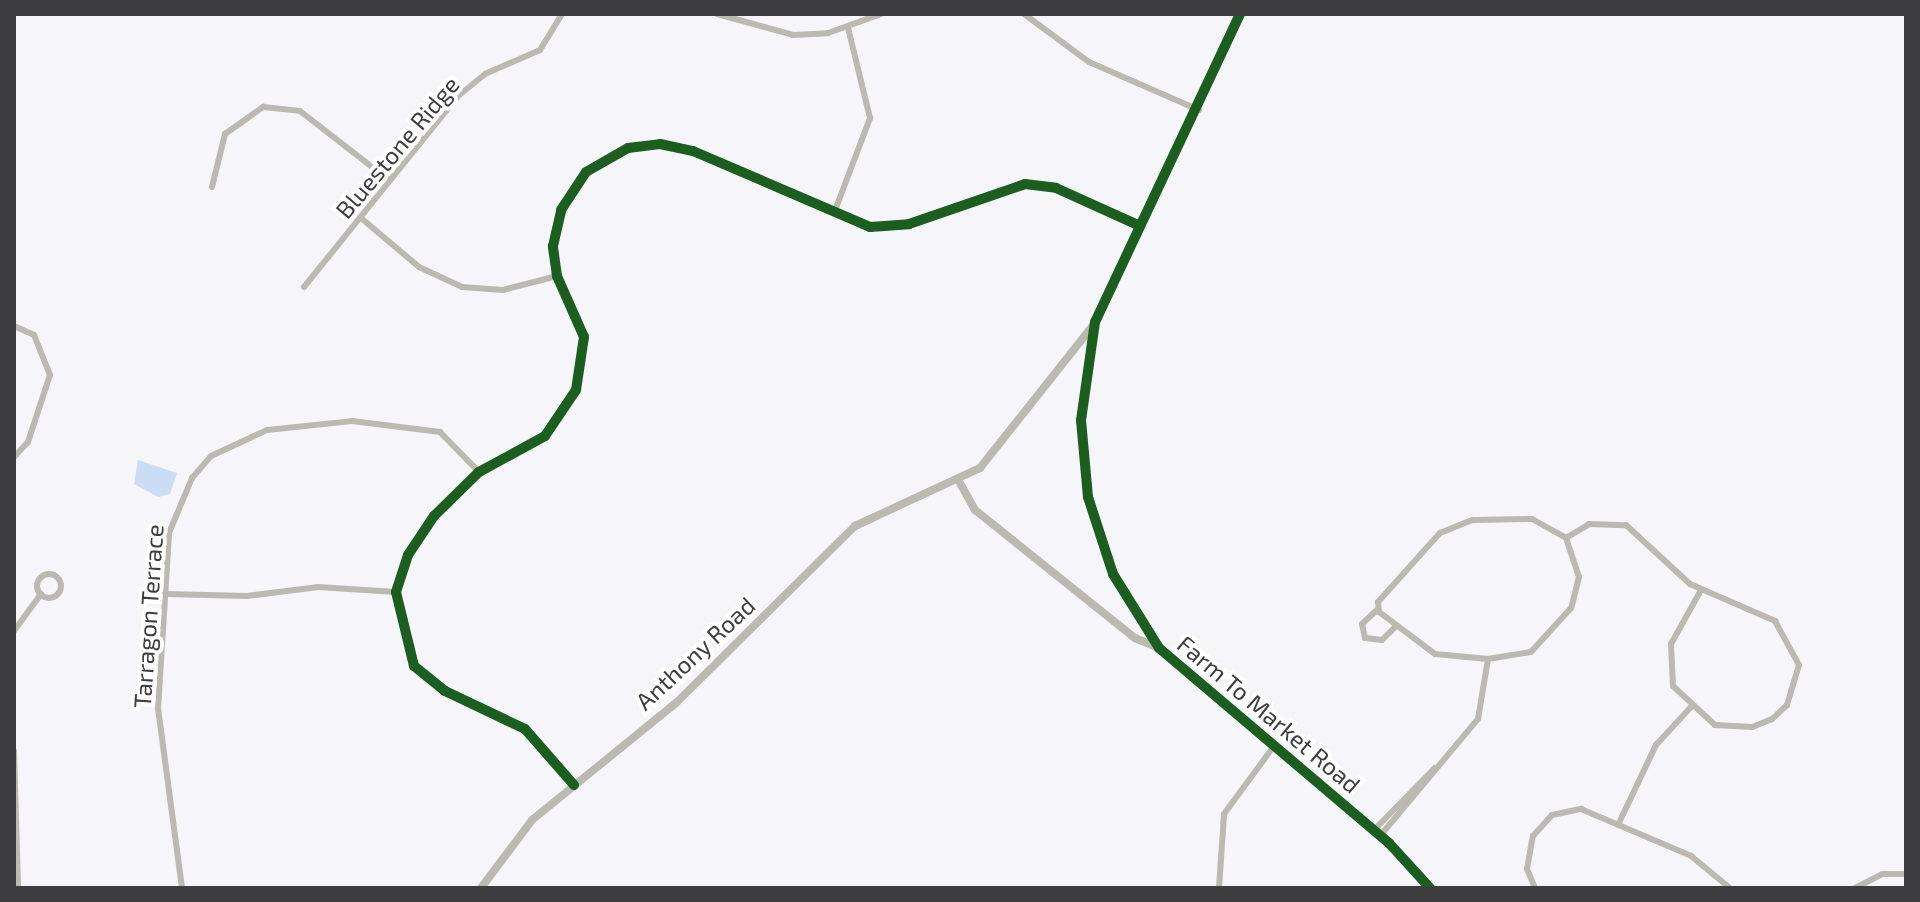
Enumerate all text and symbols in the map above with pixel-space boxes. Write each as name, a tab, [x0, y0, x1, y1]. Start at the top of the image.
street label: Bluestone Ridge	[329, 70, 465, 224]
street label: Tarragon Terrace	[127, 523, 169, 709]
street label: Anthony Road	[629, 590, 761, 716]
street label: Farm To Market Road	[1172, 629, 1366, 799]

